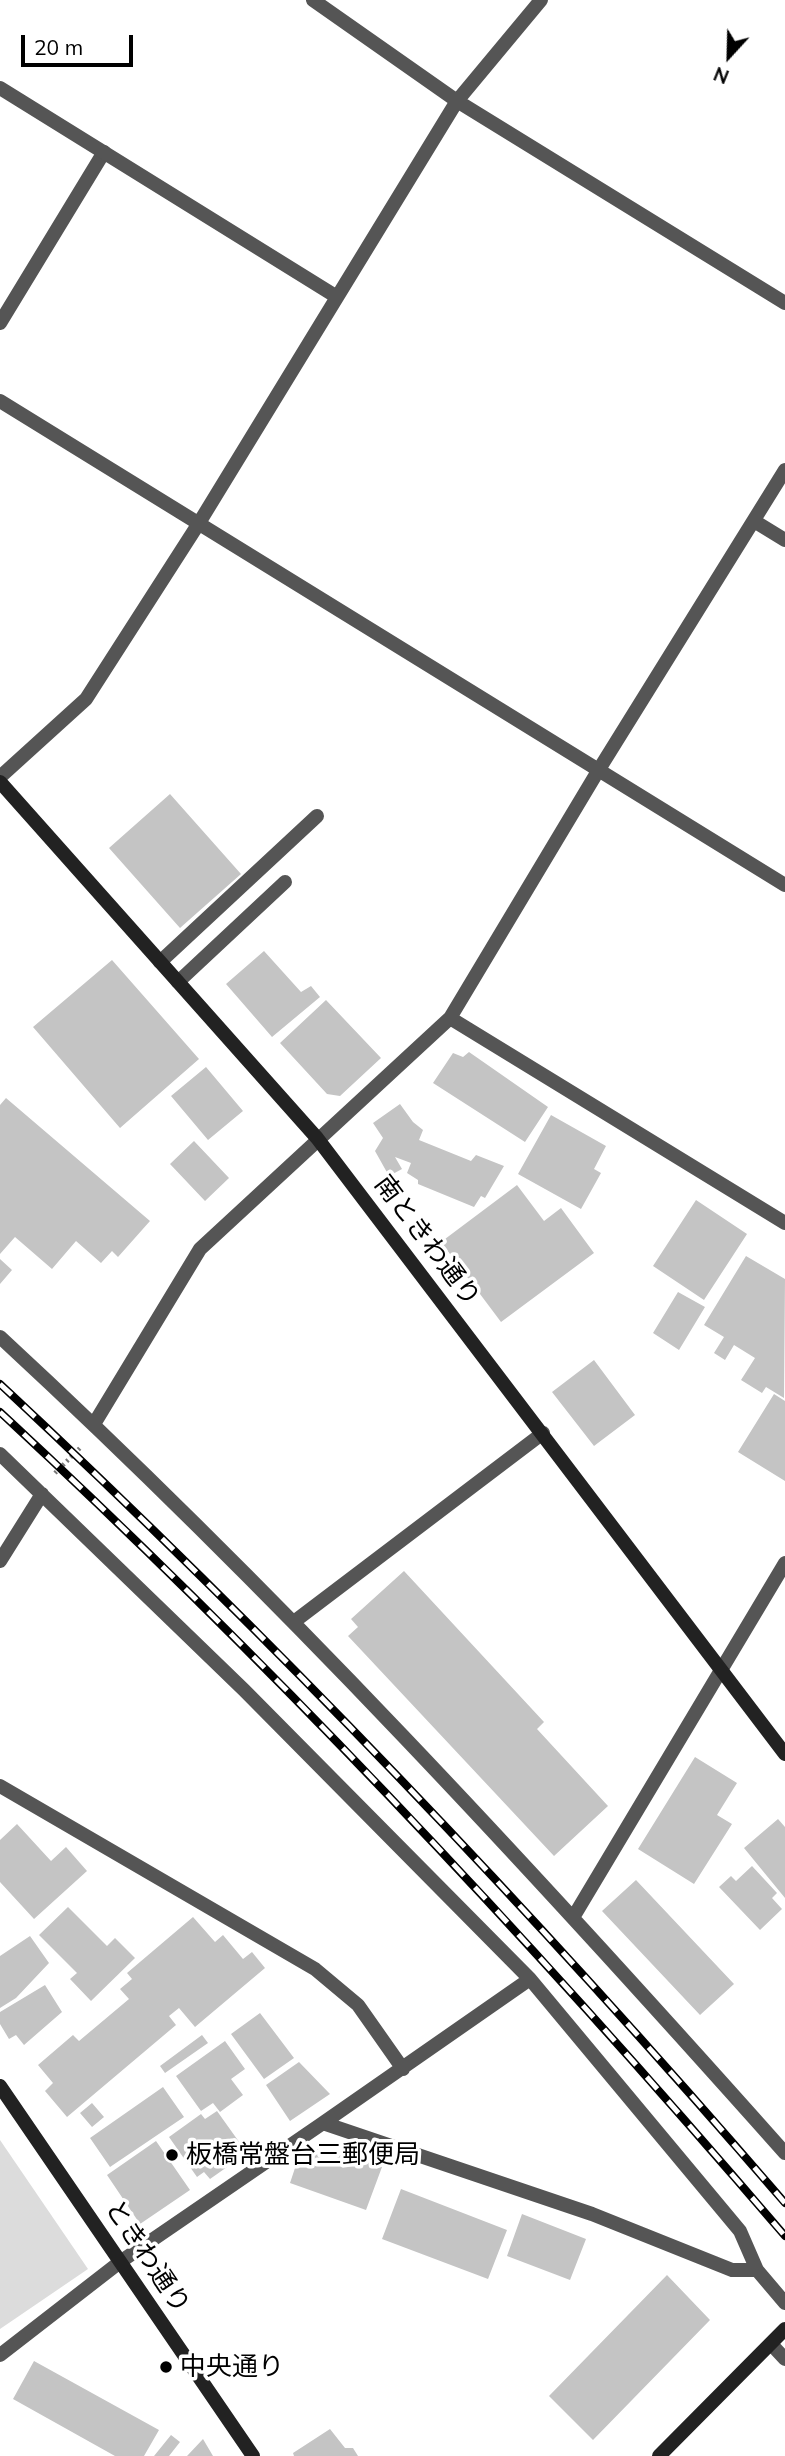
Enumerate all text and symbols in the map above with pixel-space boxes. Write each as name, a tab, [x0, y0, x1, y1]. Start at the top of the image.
scale bar	[24, 21, 136, 65]
north arrow	[694, 21, 764, 91]
text: 20 m	[34, 34, 83, 60]
text: N	[710, 62, 732, 89]
street label: 南ときわ通り	[368, 1169, 486, 1313]
place label: 板橋常盤台三郵便局	[186, 2139, 420, 2171]
marker: 板橋常盤台三郵便局	[164, 2147, 180, 2163]
street label: ときわ通り	[98, 2194, 196, 2320]
place label: 中央通り	[180, 2351, 284, 2383]
marker: 中央通り	[158, 2359, 174, 2375]

